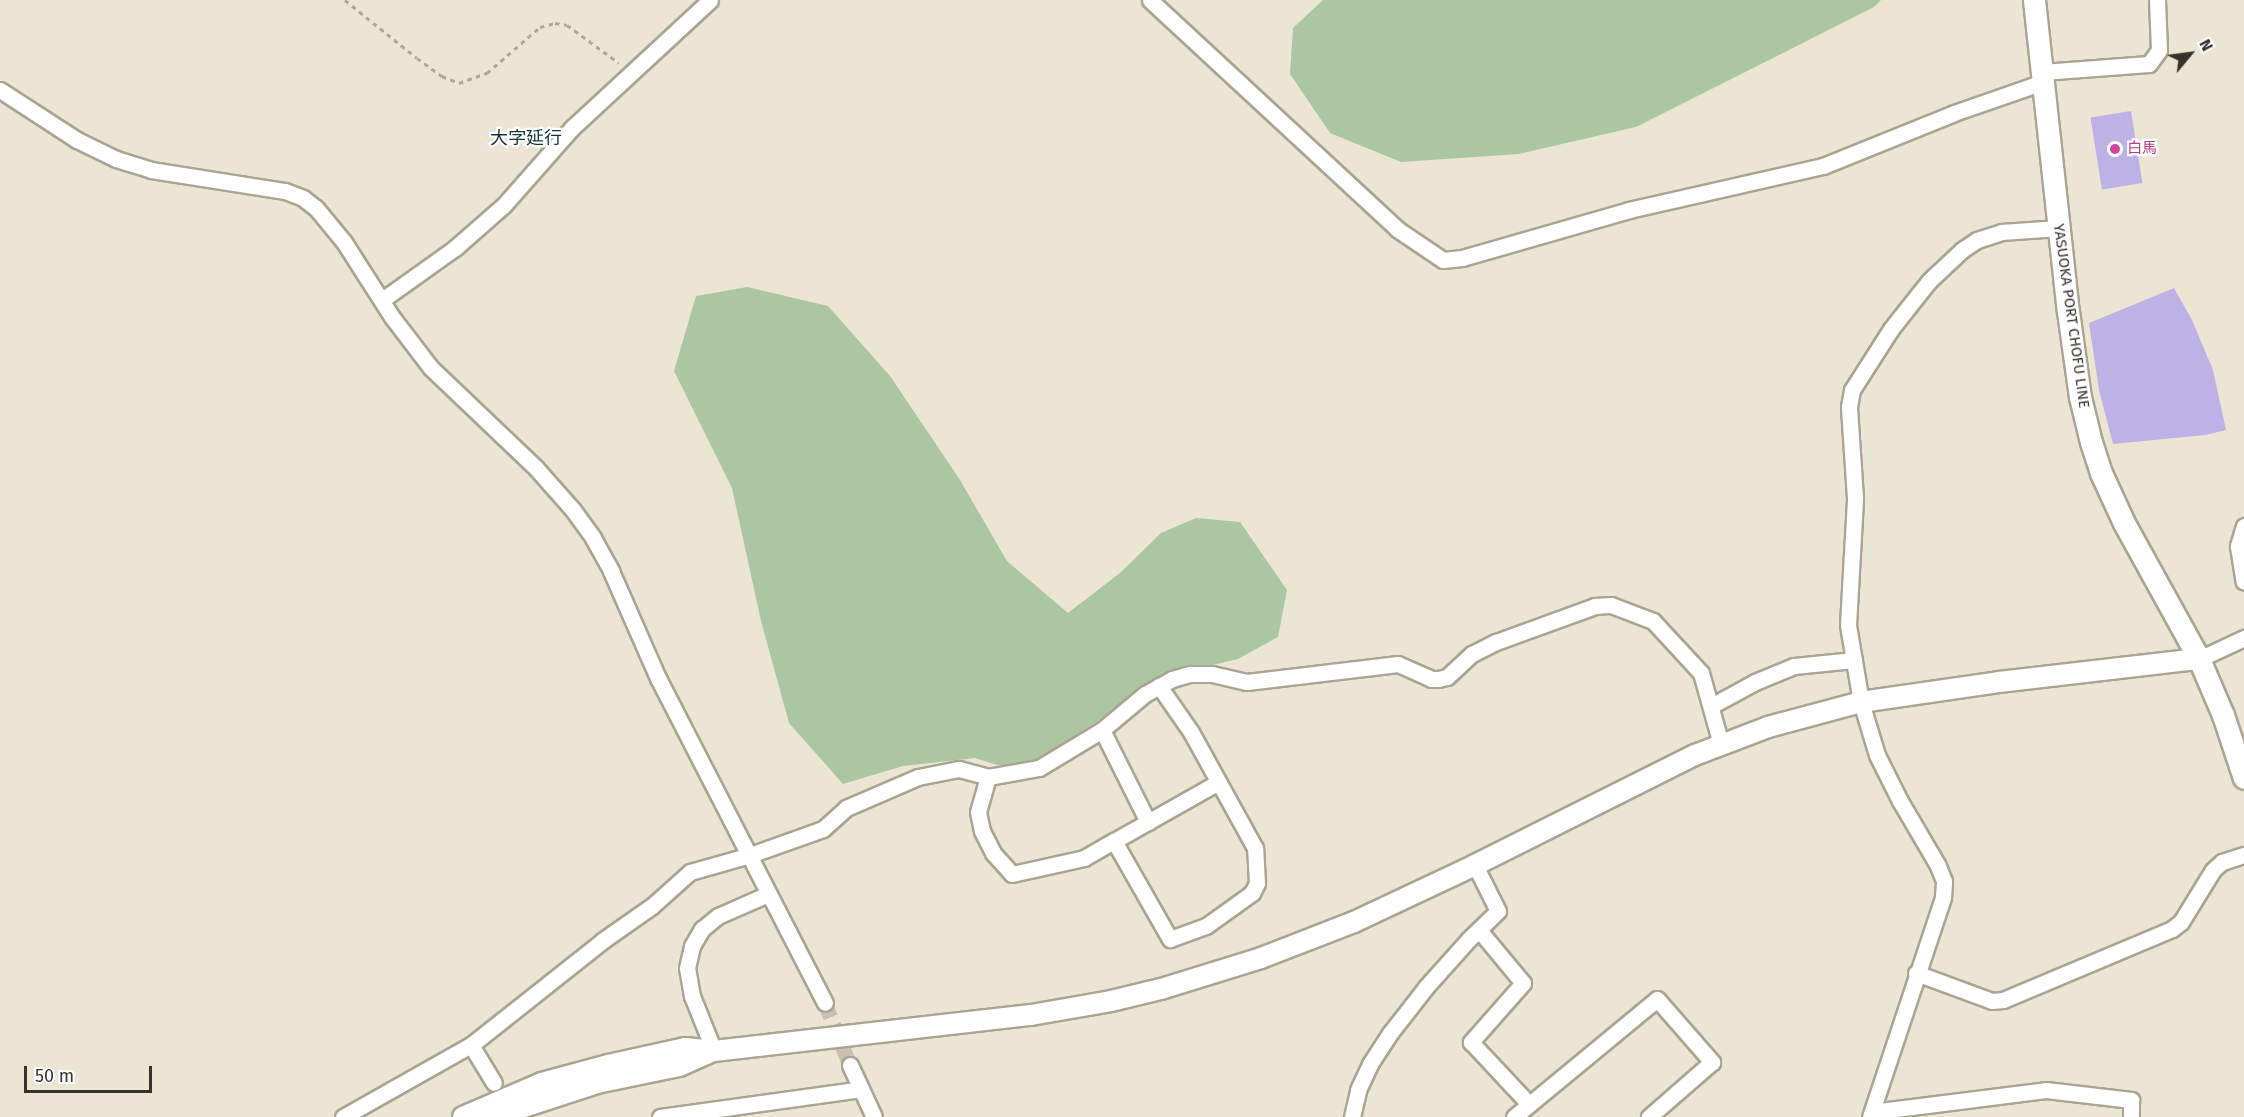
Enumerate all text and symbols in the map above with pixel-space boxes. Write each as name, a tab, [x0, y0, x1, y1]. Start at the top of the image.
north arrow	[2160, 24, 2220, 84]
text: N	[2195, 36, 2217, 54]
district label: 大字延行	[490, 127, 562, 149]
place label: 白馬	[2127, 140, 2157, 158]
marker: 白馬	[2108, 142, 2122, 156]
street label: YASUOKA PORT CHOFU LINE	[2049, 223, 2093, 409]
scale bar	[27, 1054, 154, 1092]
text: 50 m	[35, 1065, 74, 1087]

